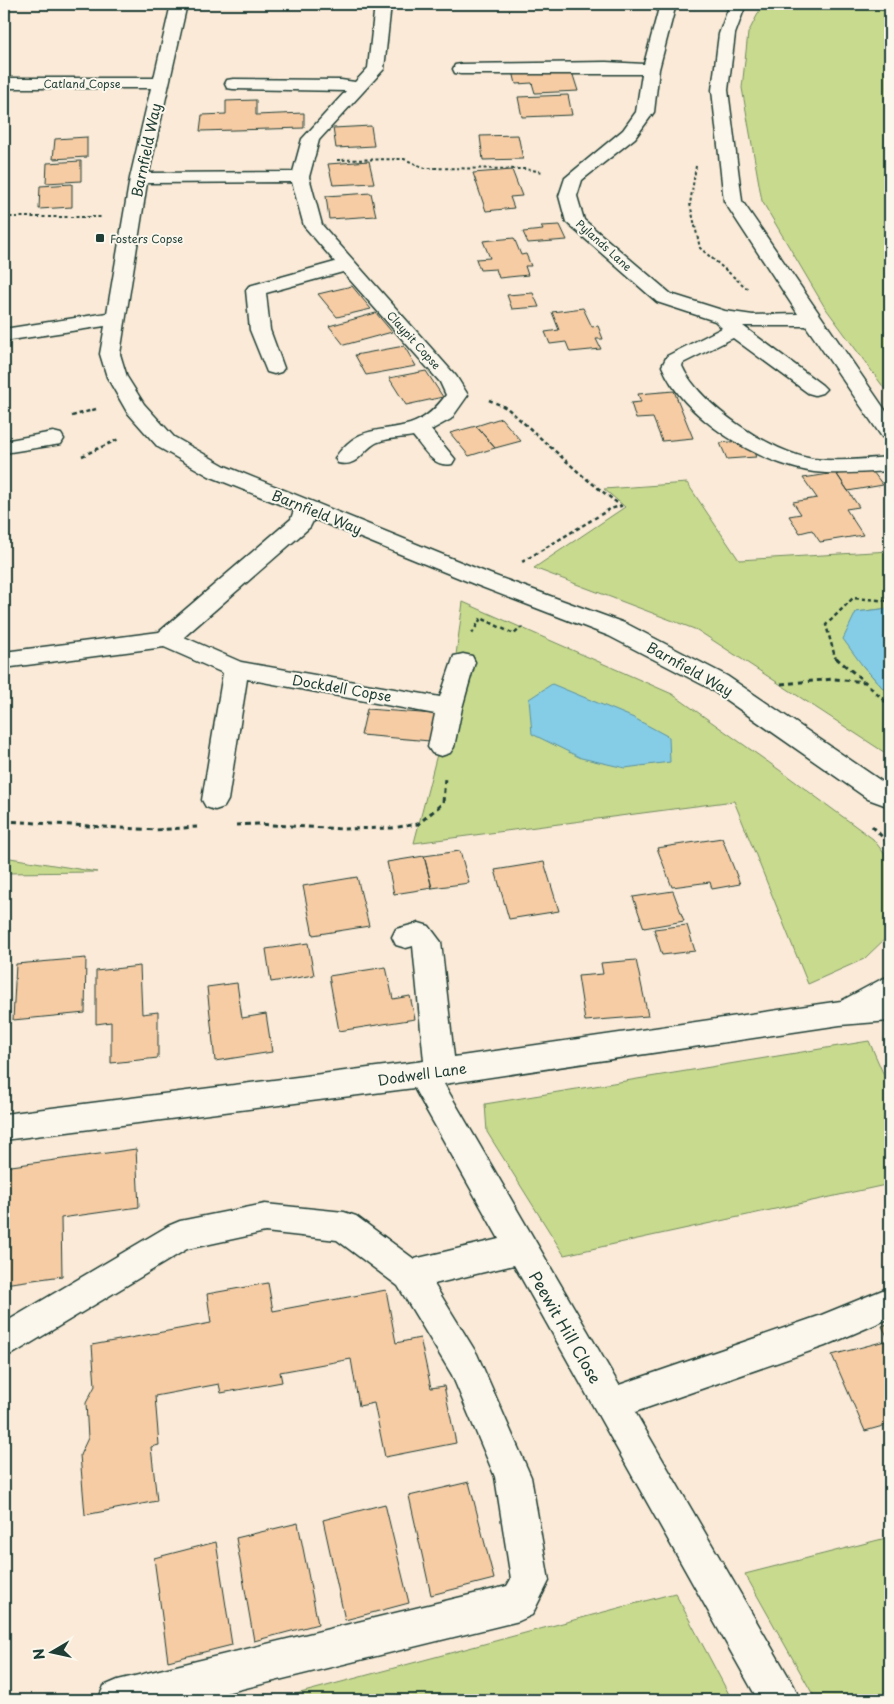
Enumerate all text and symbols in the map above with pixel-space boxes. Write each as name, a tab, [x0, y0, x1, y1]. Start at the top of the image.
street label: Catland Copse	[43, 75, 121, 92]
street label: Barnfield Way	[126, 101, 166, 199]
street label: Pylands Lane	[572, 215, 636, 275]
place label: Fosters Copse	[110, 230, 183, 247]
marker: Fosters Copse	[94, 232, 106, 244]
street label: Claypit Copse	[383, 307, 445, 373]
street label: Barnfield Way	[269, 484, 365, 540]
street label: Barnfield Way	[643, 637, 737, 701]
street label: Dockdell Copse	[291, 669, 393, 707]
street label: Dodwell Lane	[376, 1057, 468, 1091]
street label: Peewit Hill Close	[524, 1266, 608, 1388]
north arrow	[28, 1626, 78, 1676]
text: N	[27, 1647, 50, 1661]

